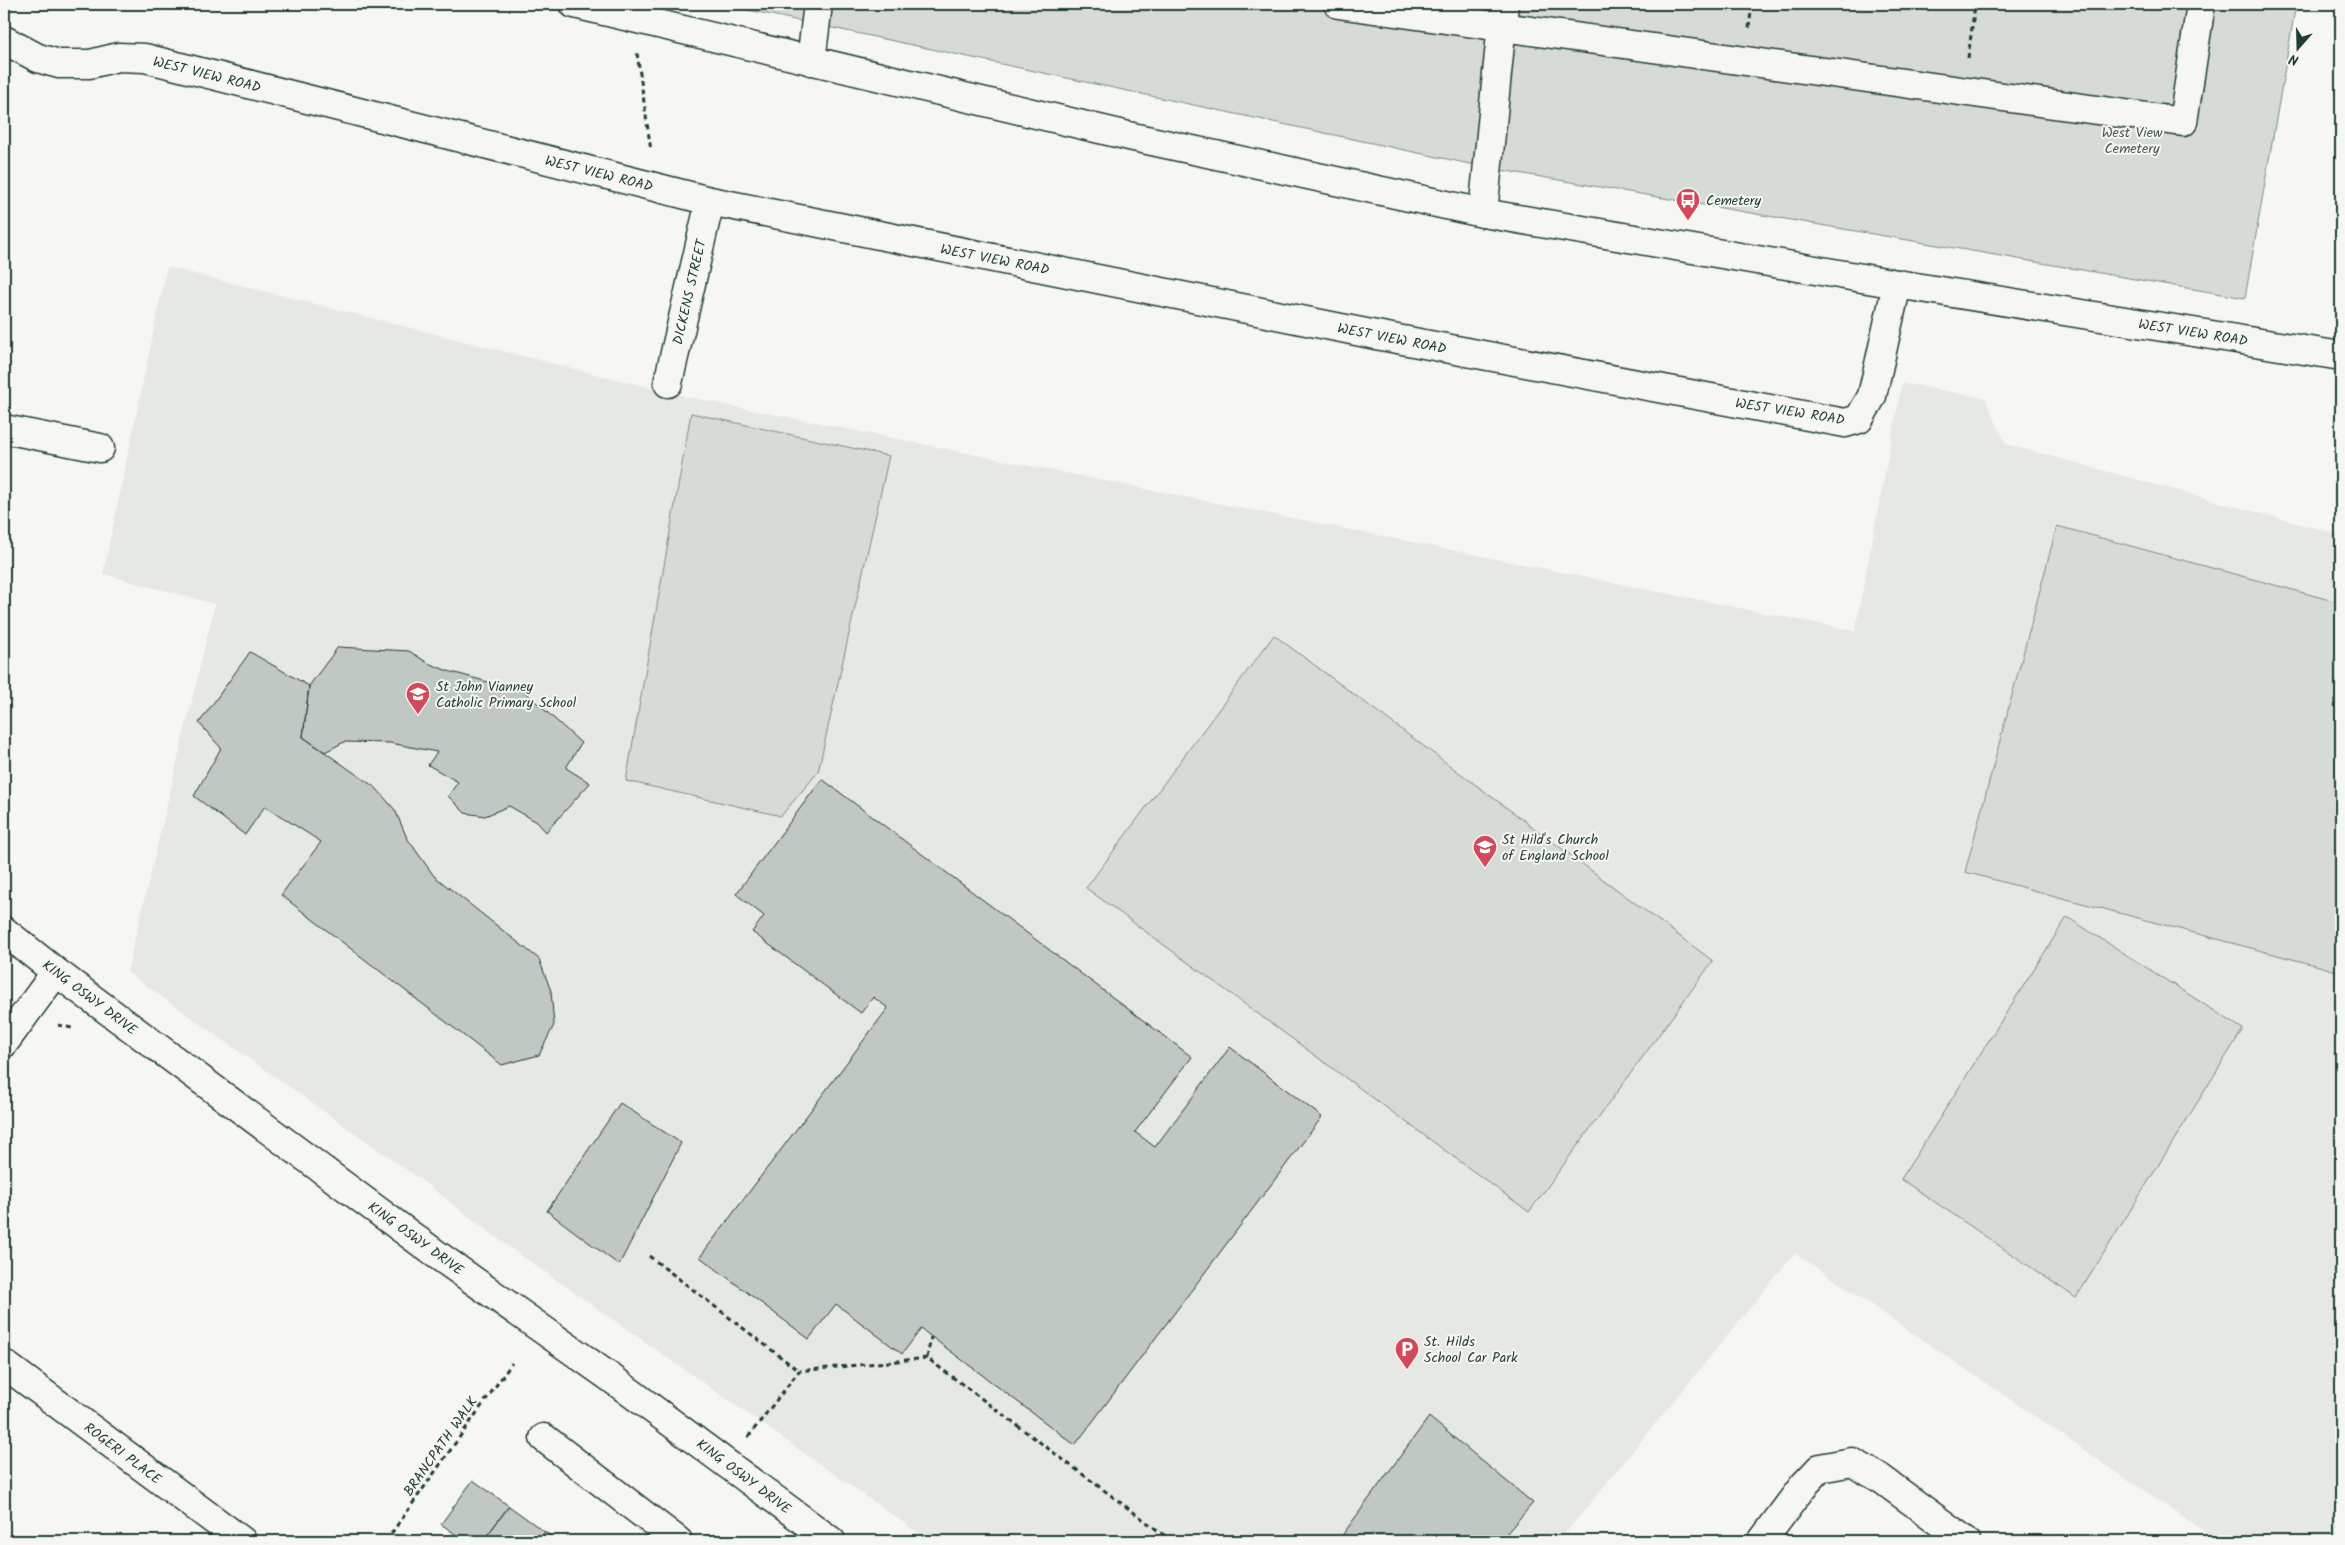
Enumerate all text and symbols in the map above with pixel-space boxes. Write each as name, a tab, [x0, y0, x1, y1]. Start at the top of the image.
north arrow	[2272, 22, 2322, 72]
text: N	[2286, 47, 2302, 71]
street label: WEST VIEW ROAD	[150, 51, 263, 99]
park label: West View Cemetery	[2102, 122, 2163, 160]
street label: WEST VIEW ROAD	[542, 150, 655, 198]
bus stop icon: Cemetery	[1675, 187, 1701, 221]
place label: Cemetery	[1706, 190, 1761, 212]
street label: DICKENS STREET	[667, 236, 713, 347]
street label: WEST VIEW ROAD	[938, 239, 1051, 281]
street label: WEST VIEW ROAD	[2137, 313, 2249, 352]
street label: WEST VIEW ROAD	[1335, 318, 1448, 360]
street label: WEST VIEW ROAD	[1734, 392, 1846, 431]
place label: St John Vianney Catholic Primary School	[436, 676, 577, 714]
school or university icon: St John Vianney Catholic Primary School	[405, 681, 431, 715]
place label: St Hild's Church of England School	[1502, 829, 1609, 867]
school or university icon: St Hild's Church of England School	[1472, 834, 1498, 868]
street label: KING OSWY DRIVE	[37, 955, 142, 1041]
street label: KING OSWY DRIVE	[363, 1196, 469, 1282]
place label: St. Hilds School Car Park	[1424, 1331, 1518, 1369]
parking icon: St. Hilds School Car Park	[1394, 1336, 1420, 1370]
street label: BRANCPATH WALK	[398, 1392, 484, 1501]
street label: ROGERI PLACE	[79, 1417, 166, 1491]
street label: KING OSWY DRIVE	[691, 1434, 796, 1520]

